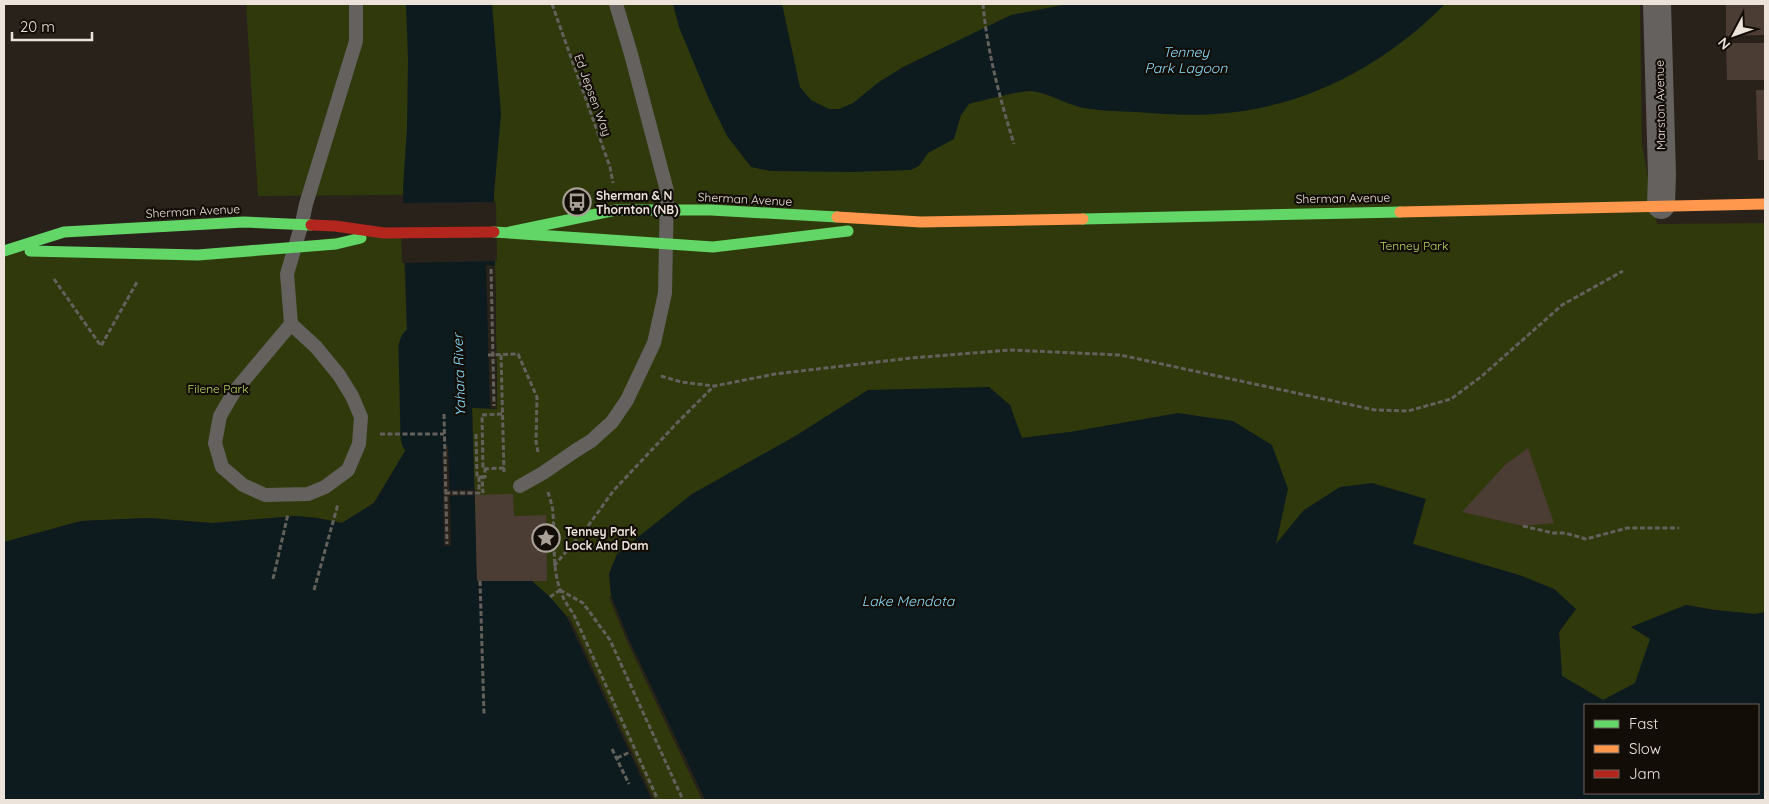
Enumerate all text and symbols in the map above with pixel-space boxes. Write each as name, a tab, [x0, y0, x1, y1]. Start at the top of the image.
scale bar	[12, 10, 92, 42]
north arrow	[1709, 10, 1759, 60]
text: 20 m	[20, 17, 55, 36]
text: N	[1714, 34, 1734, 53]
water label: Tenney Park Lagoon	[1145, 43, 1228, 77]
street label: Ed Jepsen Way	[571, 52, 615, 138]
street label: Marston Avenue	[1652, 60, 1668, 150]
bus stop icon: Sherman & N Thornton (NB)	[562, 187, 592, 217]
place label: Sherman & N Thornton (NB)	[596, 188, 679, 217]
street label: Sherman Avenue	[697, 189, 793, 209]
street label: Sherman Avenue	[1296, 190, 1391, 206]
street label: Sherman Avenue	[145, 201, 241, 221]
park label: Tenney Park	[1380, 238, 1448, 253]
water label: Yahara River	[449, 332, 469, 417]
park label: Filene Park	[187, 381, 249, 396]
place icon: Tenney Park Lock And Dam	[531, 523, 561, 553]
place label: Tenney Park Lock And Dam	[565, 524, 649, 553]
water label: Lake Mendota	[862, 592, 956, 610]
legend	[1584, 704, 1759, 794]
text: Fast	[1629, 714, 1658, 733]
text: Slow	[1629, 739, 1661, 758]
text: Jam	[1629, 764, 1660, 783]

